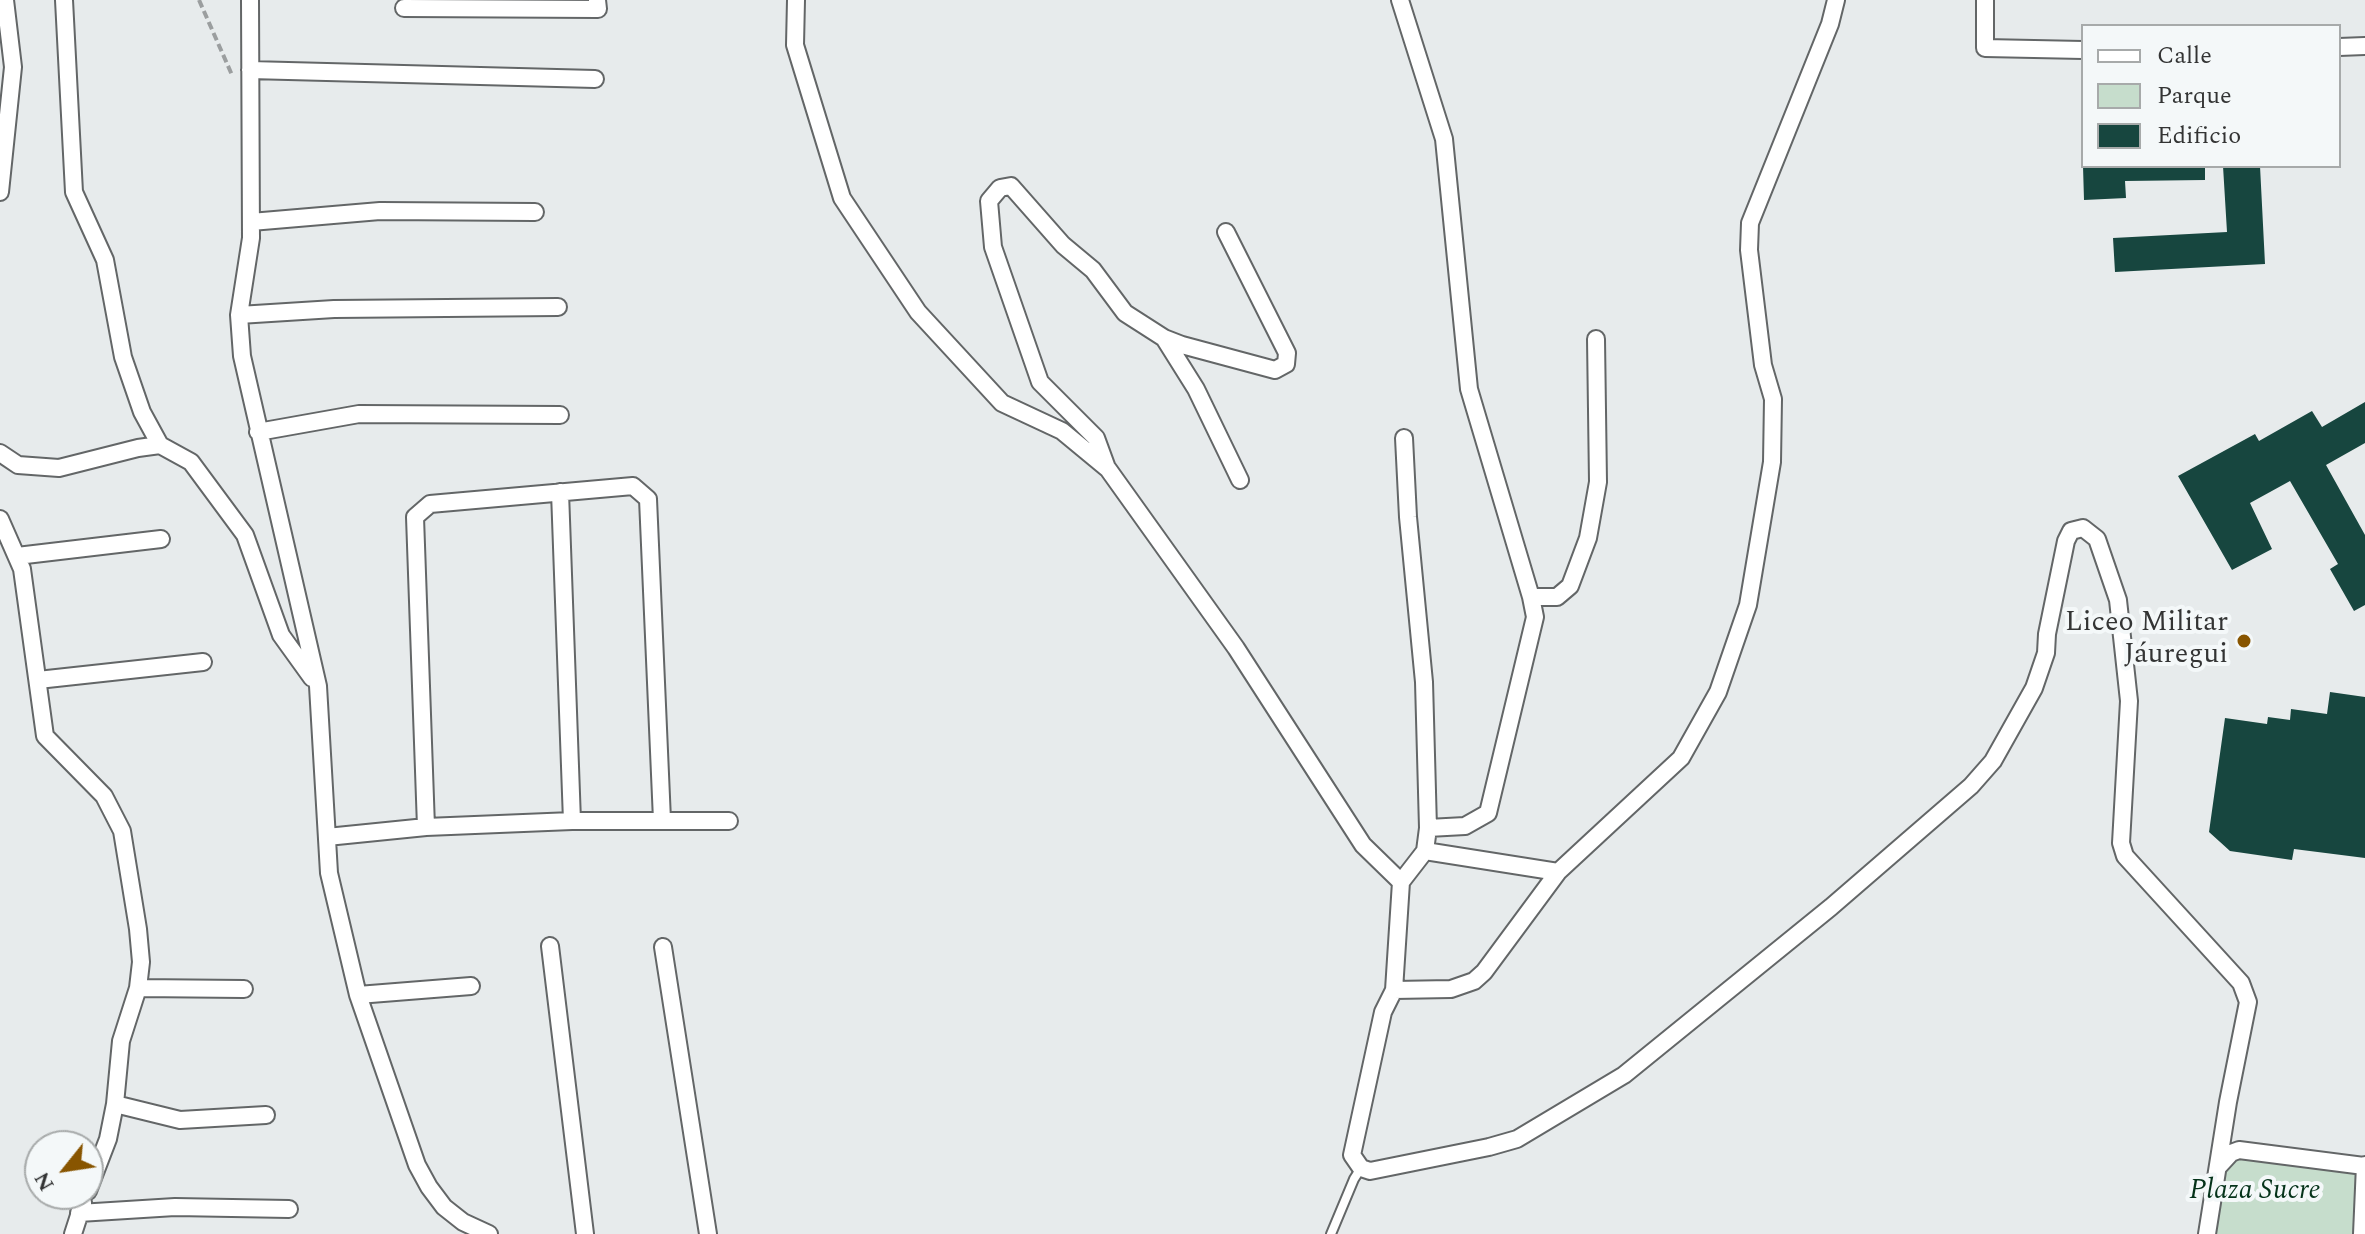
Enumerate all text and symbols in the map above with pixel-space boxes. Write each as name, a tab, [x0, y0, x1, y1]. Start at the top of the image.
legend	[2081, 24, 2341, 168]
text: Calle	[2157, 38, 2212, 74]
text: Parque	[2157, 78, 2232, 114]
text: Edificio	[2157, 118, 2241, 154]
place label: Liceo Militar Jáuregui	[2065, 608, 2228, 674]
marker: Liceo Militar Jáuregui	[2235, 632, 2253, 650]
north arrow	[24, 1130, 104, 1210]
text: N	[26, 1165, 63, 1197]
park label: Plaza Sucre	[2189, 1176, 2321, 1210]

